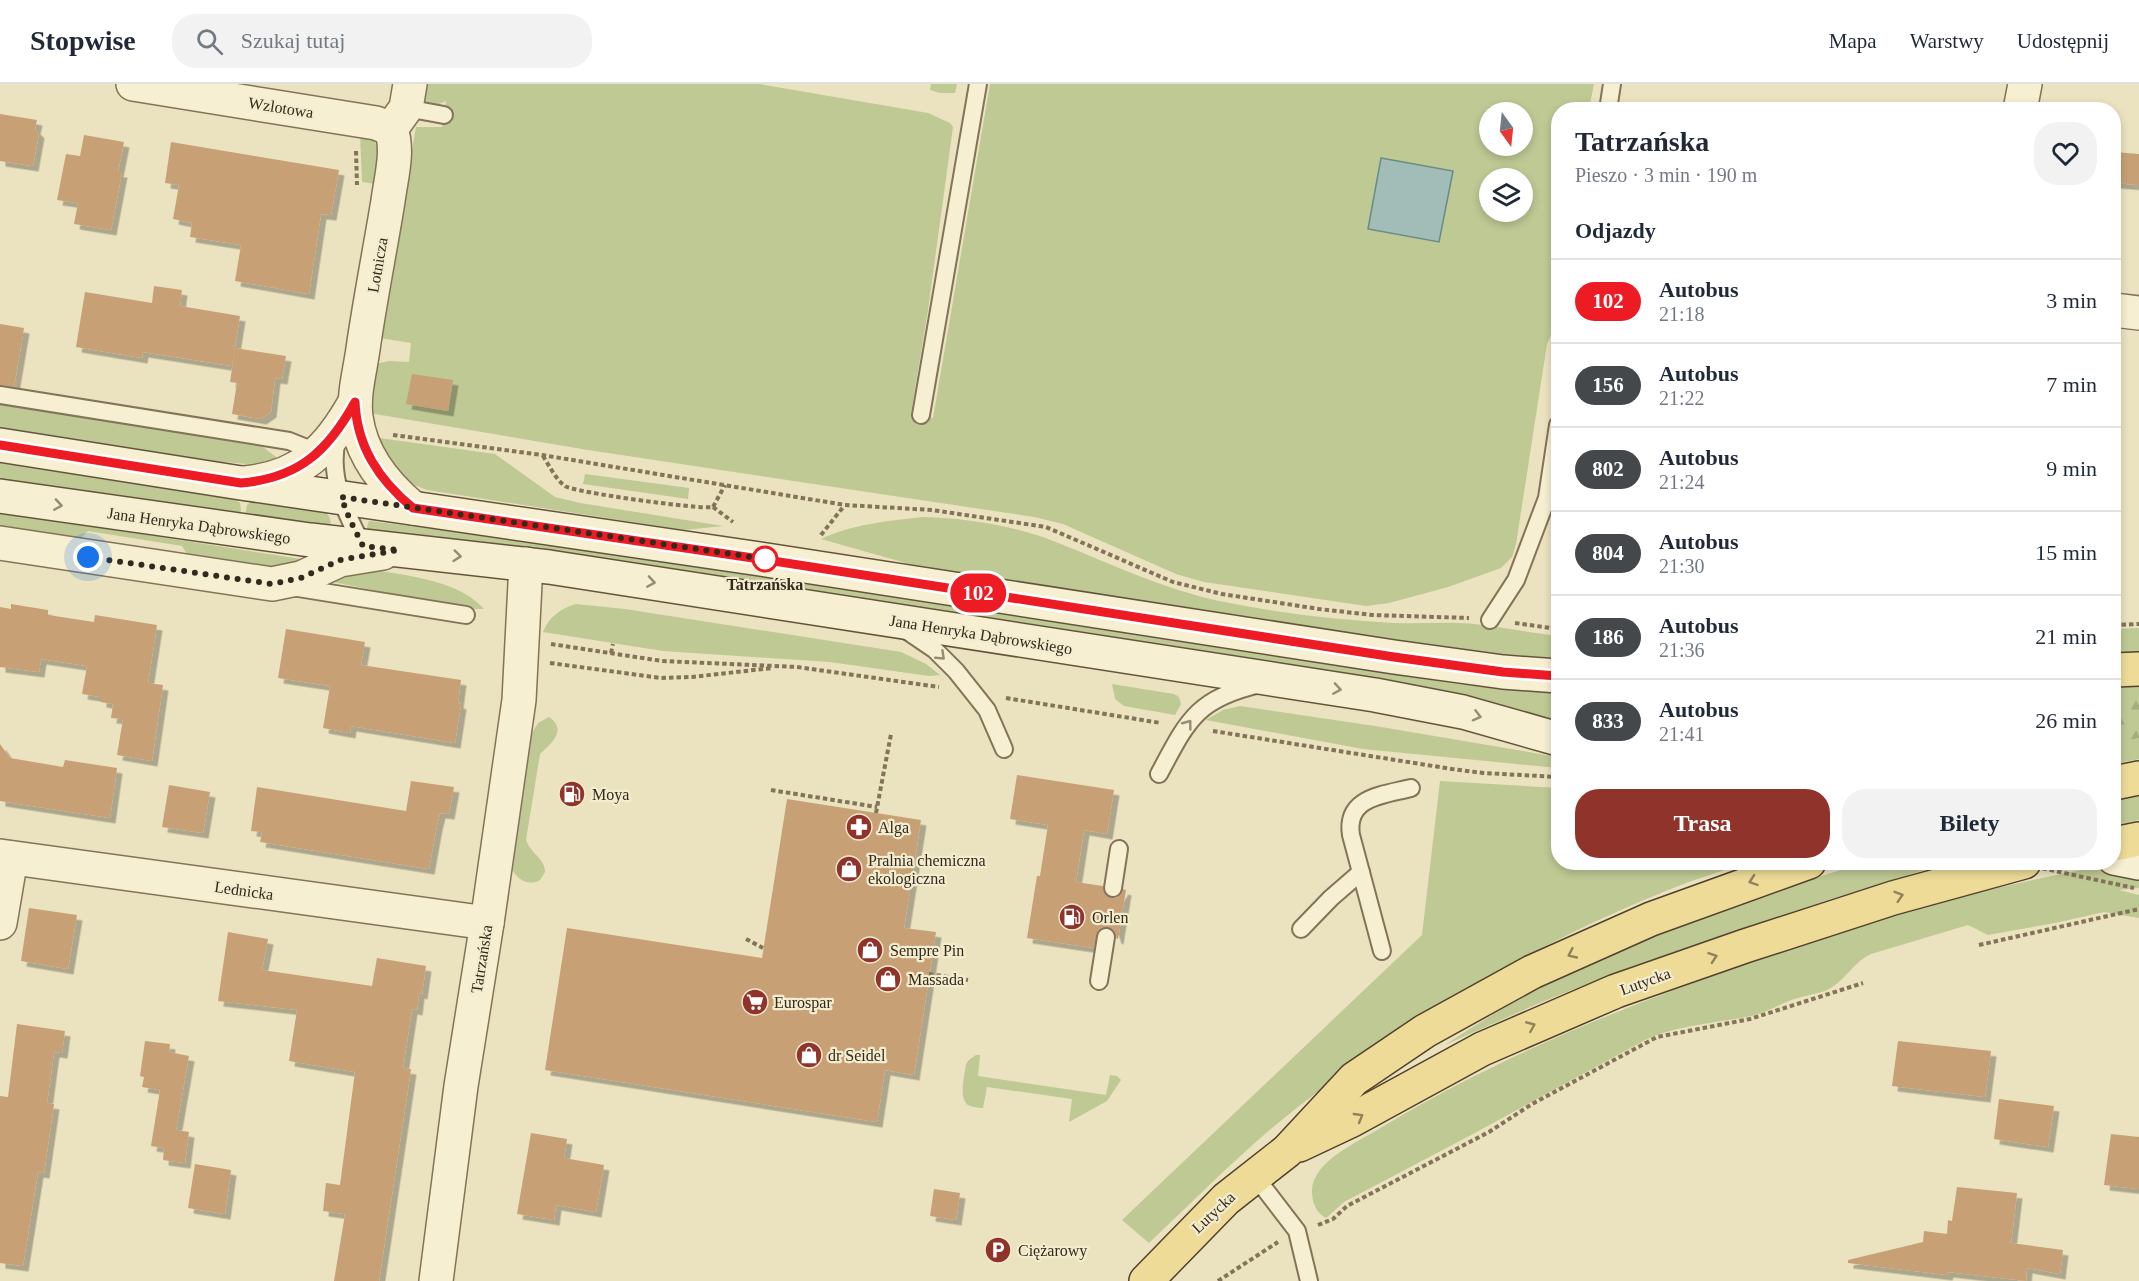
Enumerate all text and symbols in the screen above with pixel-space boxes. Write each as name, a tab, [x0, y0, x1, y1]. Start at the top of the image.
search box	[172, 14, 592, 68]
text: Stopwise	[30, 25, 136, 56]
icon: search	[193, 25, 226, 58]
text: Szukaj tutaj	[241, 28, 345, 53]
text: Mapa	[1829, 29, 1877, 53]
text: Warstwy	[1910, 29, 1984, 53]
text: Udostępnij	[2017, 29, 2109, 53]
street label: Wzlotowa	[247, 94, 315, 121]
north arrow	[1479, 102, 1533, 156]
map controls	[1479, 102, 1533, 222]
button: heart	[2034, 122, 2097, 185]
text: Tatrzańska	[1575, 126, 1709, 157]
text: Pieszo · 3 min · 190 m	[1575, 164, 1757, 186]
button: layers	[1479, 168, 1533, 222]
text: Odjazdy	[1575, 218, 1656, 243]
street label: Lotnicza	[364, 236, 391, 294]
text: Autobus	[1659, 277, 1738, 302]
text: 3 min	[2046, 288, 2097, 313]
text: 102	[1592, 289, 1624, 313]
text: 21:18	[1659, 303, 1705, 325]
text: Autobus	[1659, 361, 1738, 386]
text: 7 min	[2046, 372, 2097, 397]
text: 156	[1592, 373, 1624, 397]
text: 21:22	[1659, 387, 1705, 409]
text: Autobus	[1659, 445, 1738, 470]
text: 9 min	[2046, 456, 2097, 481]
text: 802	[1592, 457, 1624, 481]
text: 21:24	[1659, 471, 1705, 493]
one-way arrow	[53, 498, 62, 510]
street label: Jana Henryka Dąbrowskiego	[106, 504, 292, 548]
text: Autobus	[1659, 529, 1738, 554]
text: 15 min	[2035, 540, 2097, 565]
text: 804	[1592, 541, 1624, 565]
your location	[73, 542, 103, 572]
marker: Tatrzańska	[752, 546, 778, 572]
one-way arrow	[453, 549, 462, 562]
text: 21:30	[1659, 555, 1705, 577]
line badge: 102	[944, 574, 1012, 612]
one-way arrow	[646, 576, 655, 588]
place label: Tatrzańska	[727, 576, 803, 593]
text: 102	[962, 581, 994, 605]
street label: Jana Henryka Dąbrowskiego	[888, 612, 1074, 658]
text: Autobus	[1659, 613, 1738, 638]
text: 21 min	[2035, 624, 2097, 649]
text: 186	[1592, 625, 1624, 649]
text: 21:36	[1659, 639, 1705, 661]
one-way arrow	[935, 649, 945, 660]
one-way arrow	[1333, 683, 1342, 695]
text: Autobus	[1659, 697, 1738, 722]
one-way arrow	[1472, 708, 1482, 721]
text: 26 min	[2035, 708, 2097, 733]
text: 833	[1592, 709, 1624, 733]
one-way arrow	[1180, 719, 1191, 730]
text: 21:41	[1659, 723, 1705, 745]
fuel station icon: Moya	[557, 779, 587, 809]
place label: Moya	[592, 786, 629, 804]
button: Trasa	[1575, 789, 1830, 858]
button: Bilety	[1842, 789, 2097, 858]
pharmacy icon: Alga	[844, 812, 874, 842]
place label: Alga	[878, 819, 909, 837]
place label: Pralnia chemiczna ekologiczna	[868, 852, 986, 888]
shop icon: Pralnia chemiczna ekologiczna	[834, 854, 864, 884]
one-way arrow	[1748, 874, 1759, 887]
street label: Lednicka	[213, 878, 275, 903]
one-way arrow	[1893, 891, 1904, 903]
fuel station icon: Orlen	[1057, 902, 1087, 932]
place label: Orlen	[1092, 909, 1128, 926]
street label: Tatrzańska	[468, 924, 495, 995]
shop icon: Sempre Pin	[855, 935, 885, 965]
place label: Sempre Pin	[890, 942, 964, 960]
one-way arrow	[1568, 947, 1579, 959]
one-way arrow	[1707, 951, 1718, 964]
shop icon: Massada	[873, 964, 903, 994]
street label: Lutycka	[1618, 965, 1673, 999]
place label: Massada	[908, 971, 964, 988]
supermarket icon: Eurospar	[740, 987, 770, 1017]
place label: Eurospar	[774, 994, 832, 1012]
one-way arrow	[1525, 1022, 1536, 1034]
shop icon: dr Seidel	[794, 1040, 824, 1070]
place label: dr Seidel	[828, 1047, 886, 1064]
one-way arrow	[1352, 1112, 1363, 1124]
street label: Lutycka	[1188, 1188, 1239, 1237]
parking icon: Ciężarowy	[983, 1235, 1013, 1265]
place label: Ciężarowy	[1018, 1242, 1087, 1260]

